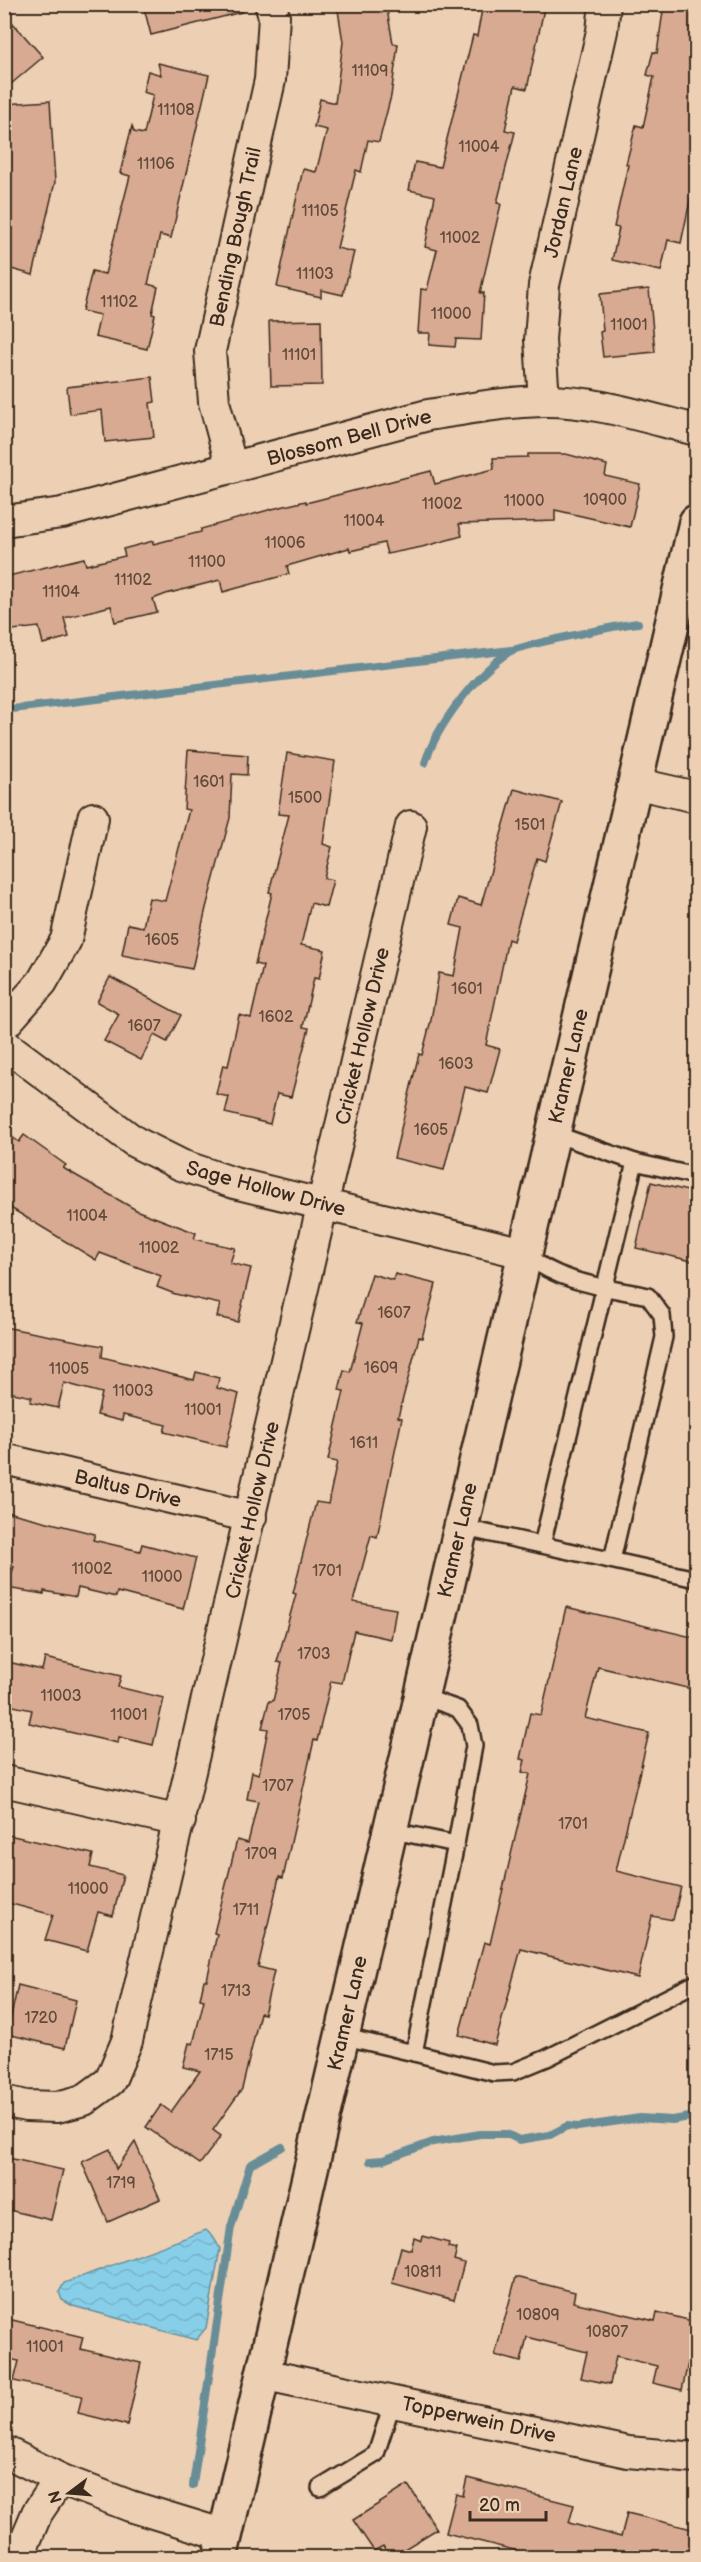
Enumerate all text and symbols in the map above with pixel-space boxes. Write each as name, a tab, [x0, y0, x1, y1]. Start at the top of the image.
house number: 11109	[351, 62, 389, 81]
house number: 11108	[157, 101, 195, 120]
house number: 11004	[459, 138, 500, 157]
street label: Jordan Lane	[540, 144, 588, 260]
street label: Bending Bough Trail	[205, 145, 267, 329]
house number: 11106	[137, 155, 175, 174]
house number: 11105	[301, 202, 339, 221]
house number: 11002	[440, 229, 481, 248]
house number: 11103	[296, 265, 334, 284]
house number: 11102	[100, 293, 138, 312]
house number: 11000	[431, 305, 471, 324]
house number: 11001	[610, 316, 648, 335]
house number: 11101	[282, 346, 316, 365]
street label: Blossom Bell Drive	[264, 404, 434, 471]
house number: 10900	[583, 491, 627, 510]
house number: 11000	[504, 492, 544, 511]
house number: 11002	[422, 495, 463, 514]
house number: 11004	[344, 512, 385, 531]
house number: 11006	[265, 534, 306, 553]
house number: 11100	[188, 553, 226, 572]
house number: 11102	[114, 571, 152, 590]
house number: 11104	[42, 583, 80, 602]
house number: 1601	[193, 773, 225, 792]
house number: 1500	[288, 789, 322, 808]
house number: 1501	[515, 816, 545, 835]
house number: 1605	[145, 931, 179, 950]
street label: Cricket Hollow Drive	[331, 945, 395, 1127]
house number: 1601	[451, 980, 483, 999]
street label: Kramer Lane	[544, 1006, 594, 1126]
house number: 1602	[259, 1008, 294, 1027]
house number: 1607	[127, 1017, 161, 1036]
house number: 1603	[438, 1055, 474, 1074]
house number: 1605	[414, 1121, 448, 1140]
street label: Sage Hollow Drive	[183, 1156, 348, 1222]
house number: 11004	[67, 1207, 108, 1226]
house number: 11002	[139, 1239, 180, 1258]
house number: 1607	[377, 1304, 411, 1323]
house number: 1609	[364, 1359, 398, 1378]
house number: 11005	[49, 1360, 89, 1379]
house number: 11003	[112, 1382, 154, 1401]
house number: 11001	[184, 1401, 222, 1420]
street label: Cricket Hollow Drive	[221, 1419, 285, 1601]
house number: 1611	[350, 1434, 378, 1453]
street label: Baltus Drive	[72, 1465, 184, 1513]
street label: Kramer Lane	[433, 1480, 483, 1600]
house number: 11002	[72, 1560, 113, 1579]
house number: 1701	[312, 1562, 342, 1581]
house number: 11000	[142, 1568, 182, 1587]
house number: 1703	[297, 1645, 331, 1664]
house number: 11003	[40, 1687, 82, 1706]
house number: 11001	[110, 1706, 148, 1725]
house number: 1705	[278, 1706, 310, 1725]
house number: 1707	[262, 1777, 294, 1796]
house number: 1701	[558, 1815, 588, 1834]
house number: 1709	[245, 1845, 277, 1864]
house number: 11000	[68, 1880, 108, 1899]
house number: 1711	[233, 1901, 259, 1920]
street label: Kramer Lane	[323, 1953, 373, 2073]
house number: 1713	[221, 1982, 251, 2001]
house number: 1720	[25, 2009, 57, 2028]
house number: 1715	[204, 2046, 234, 2065]
house number: 1719	[106, 2174, 136, 2193]
house number: 10811	[404, 2263, 442, 2282]
house number: 10809	[516, 2306, 560, 2325]
house number: 10807	[586, 2323, 628, 2342]
house number: 11001	[26, 2338, 64, 2357]
street label: Topperwein Drive	[399, 2392, 558, 2448]
north arrow	[39, 2463, 99, 2523]
scale bar	[470, 2484, 546, 2522]
text: N	[45, 2488, 67, 2505]
text: 20 m	[479, 2495, 520, 2516]

